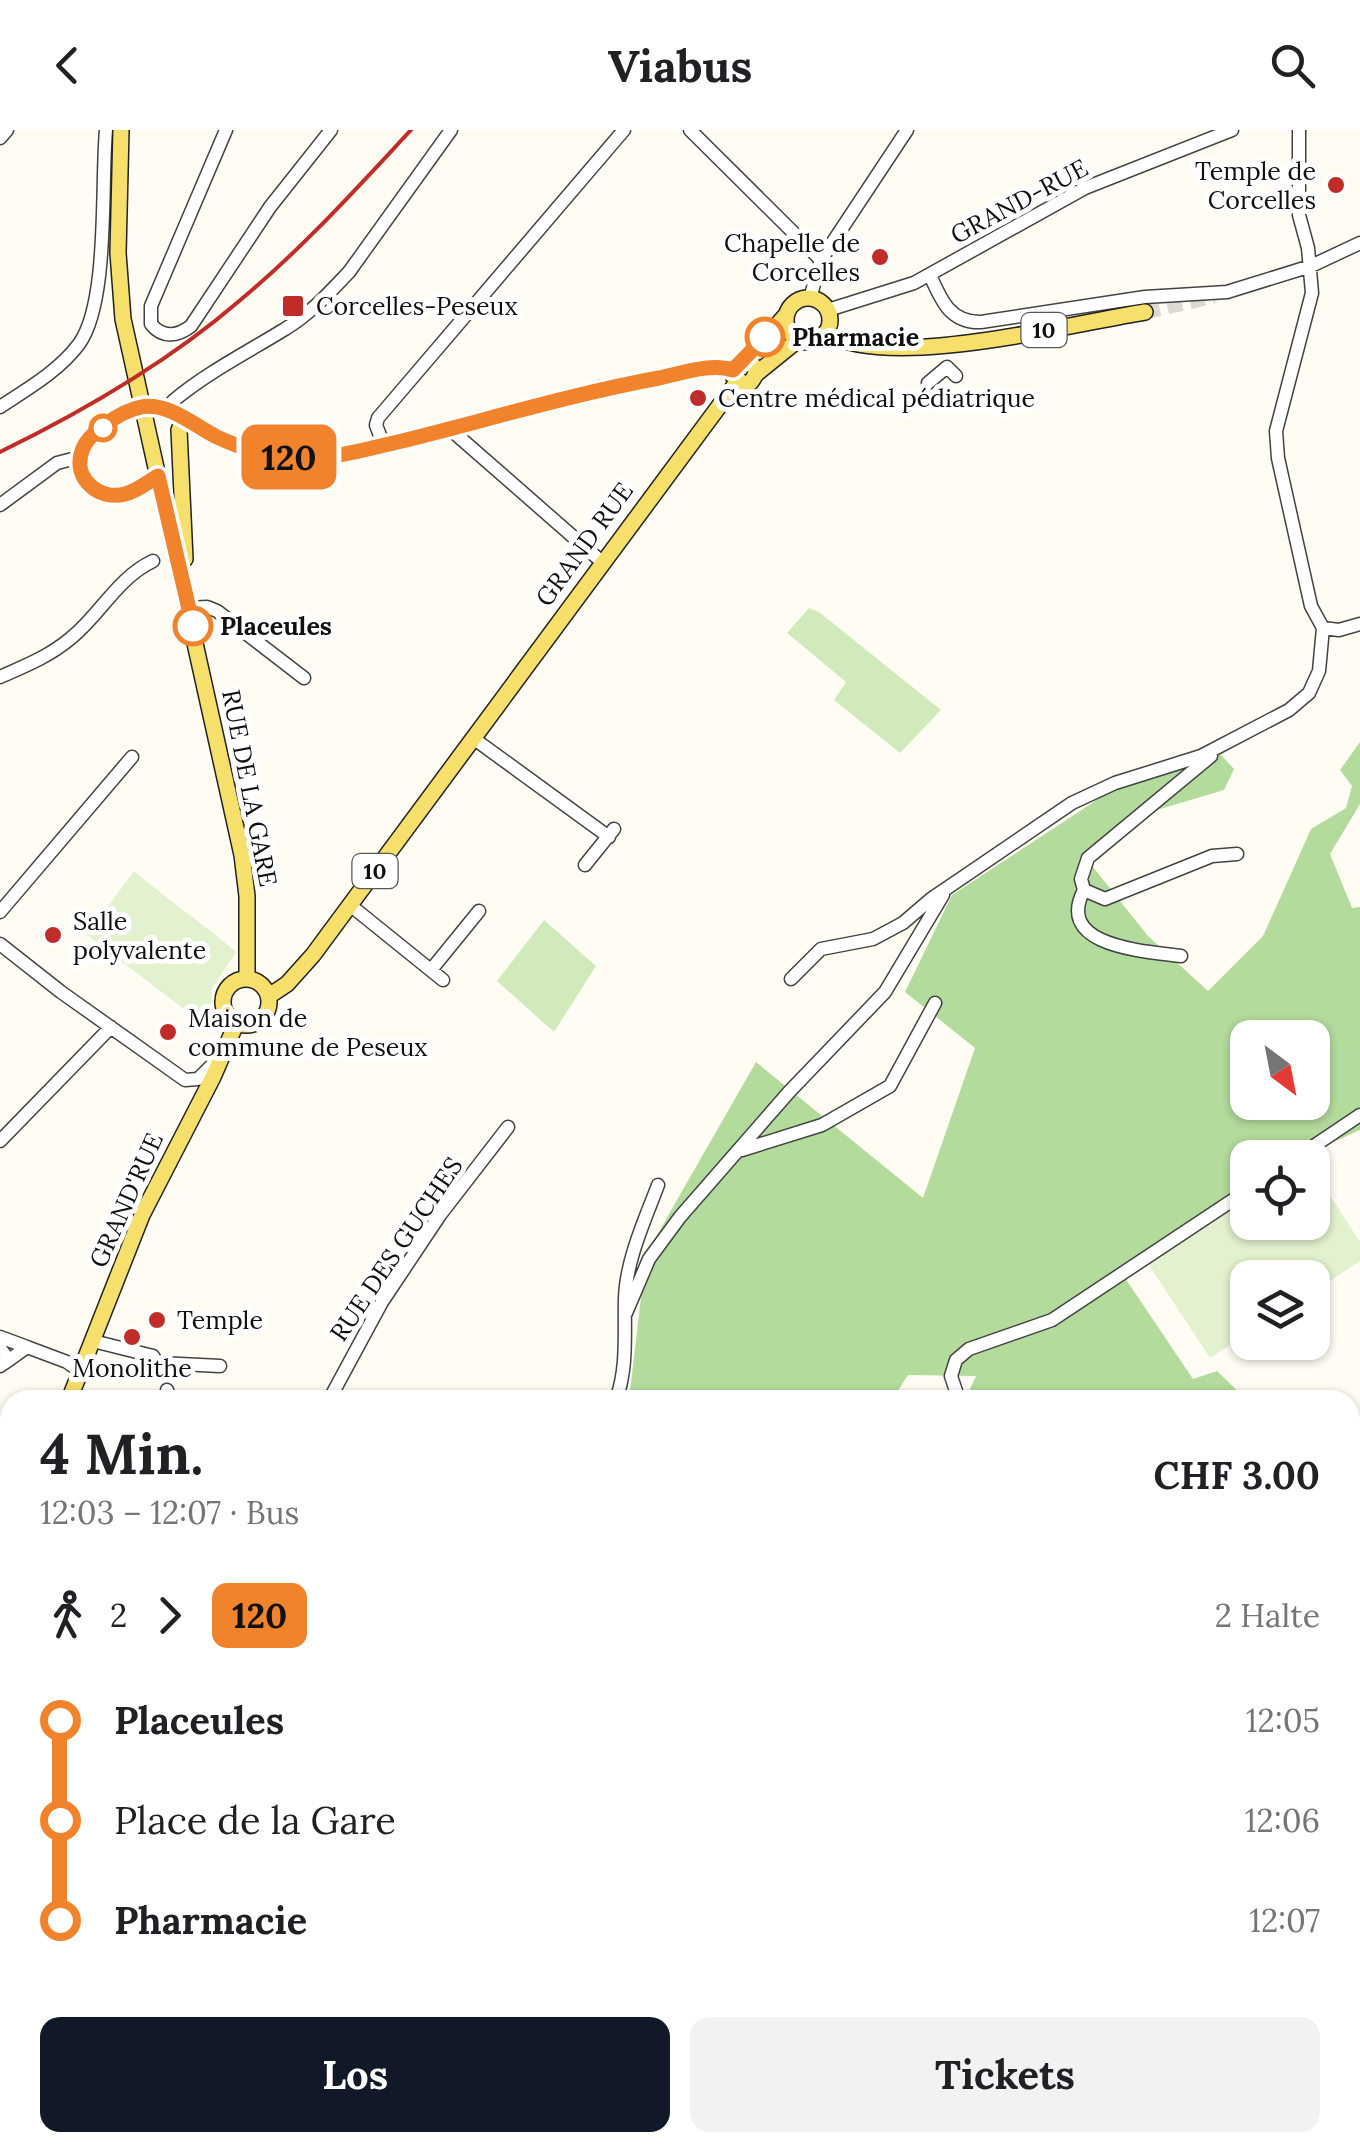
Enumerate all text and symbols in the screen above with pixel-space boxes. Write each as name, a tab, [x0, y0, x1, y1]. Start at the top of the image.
text: Viabus	[608, 37, 752, 94]
icon: back	[40, 38, 95, 93]
icon: search	[1265, 38, 1320, 93]
street label: GRAND-RUE	[945, 151, 1093, 251]
place label: Temple de Corcelles	[1195, 155, 1316, 216]
marker: Temple de Corcelles	[1325, 174, 1347, 196]
place label: Chapelle de Corcelles	[724, 227, 860, 288]
marker: Chapelle de Corcelles	[869, 246, 891, 268]
place label: Corcelles-Peseux	[316, 290, 518, 322]
marker: Corcelles-Peseux	[280, 293, 306, 319]
road number: 10	[1022, 313, 1066, 347]
marker: Pharmacie	[746, 318, 784, 356]
place label: Pharmacie	[792, 321, 919, 353]
place label: Centre médical pédiatrique	[718, 382, 1035, 414]
marker: Centre médical pédiatrique	[687, 387, 709, 409]
unlabelled marker	[90, 415, 116, 441]
line badge: 120	[232, 424, 346, 490]
text: 120	[261, 435, 317, 480]
street label: GRAND RUE	[528, 476, 640, 612]
marker: Placeules	[174, 607, 212, 645]
place label: Placeules	[220, 610, 332, 642]
street label: RUE DE LA GARE	[215, 687, 285, 889]
road number: 10	[352, 854, 398, 888]
place label: Salle polyvalente	[73, 905, 206, 966]
marker: Salle polyvalente	[42, 924, 64, 946]
place label: Maison de commune de Peseux	[188, 1002, 428, 1063]
north arrow	[1230, 1020, 1330, 1120]
map controls	[1230, 1020, 1330, 1360]
marker: Maison de commune de Peseux	[157, 1021, 179, 1043]
street label: GRAND'RUE	[82, 1128, 170, 1272]
button: locate	[1230, 1140, 1330, 1240]
street label: RUE DES GUCHES	[322, 1151, 470, 1347]
button: layers	[1230, 1260, 1330, 1360]
place label: Temple	[177, 1304, 263, 1336]
marker: Temple	[146, 1309, 168, 1331]
marker: Monolithe	[121, 1326, 143, 1348]
place label: Monolithe	[72, 1352, 192, 1384]
text: 4 Min.	[40, 1419, 203, 1489]
text: CHF 3.00	[1154, 1451, 1320, 1499]
text: 12:03 – 12:07 · Bus	[40, 1492, 299, 1533]
icon: walk	[40, 1588, 95, 1643]
icon: forward	[142, 1588, 197, 1643]
text: 120	[232, 1593, 287, 1638]
text: 2	[110, 1595, 127, 1636]
text: 2 Halte	[1215, 1595, 1320, 1636]
text: Placeules	[114, 1696, 284, 1744]
text: 12:05	[1246, 1700, 1320, 1741]
text: Place de la Gare	[114, 1796, 396, 1844]
text: 12:06	[1245, 1800, 1320, 1841]
text: Pharmacie	[114, 1896, 307, 1944]
text: 12:07	[1249, 1900, 1320, 1941]
button: Los	[40, 2017, 670, 2132]
button: Tickets	[690, 2017, 1320, 2132]

